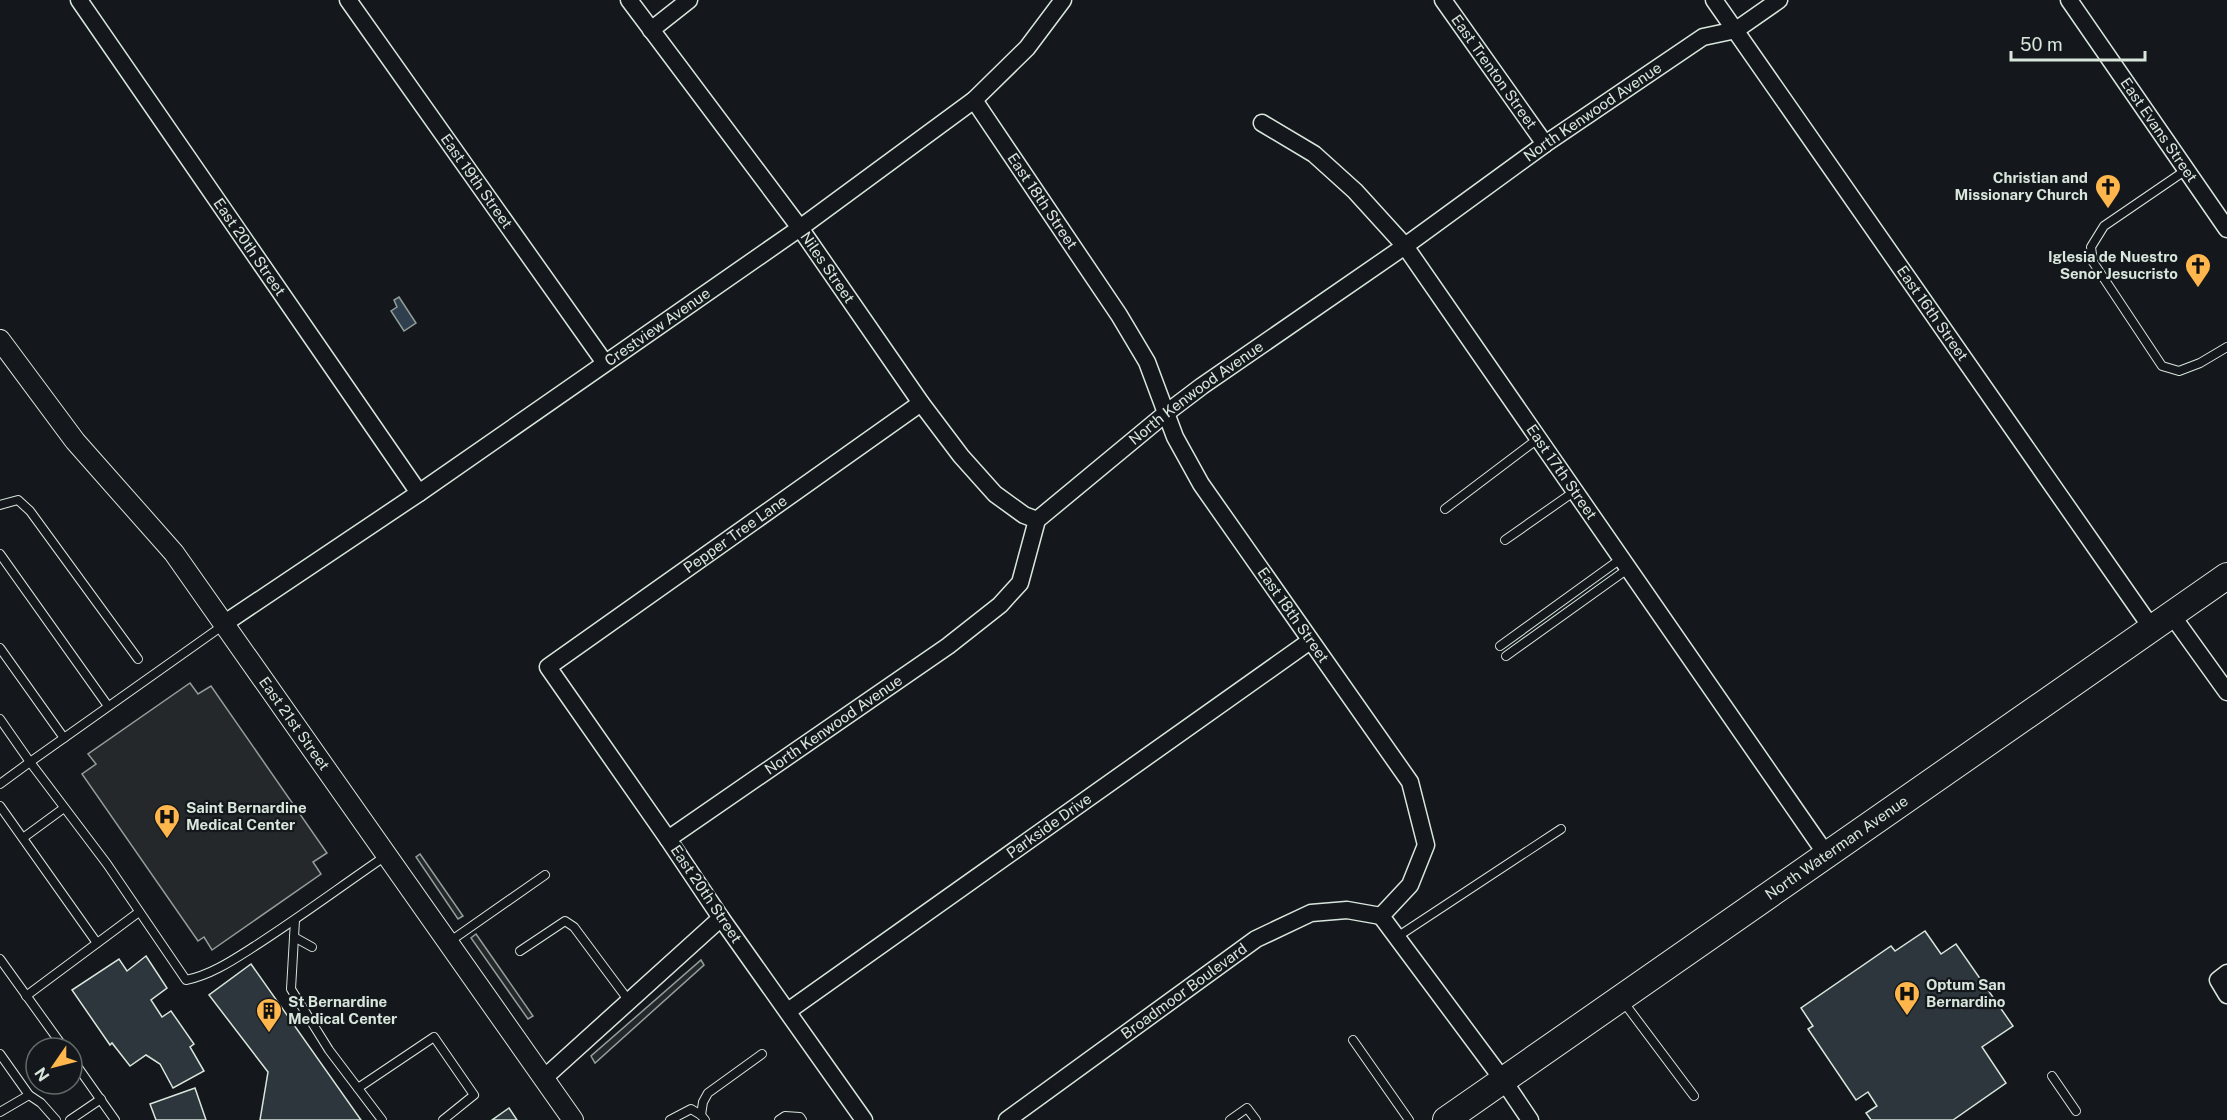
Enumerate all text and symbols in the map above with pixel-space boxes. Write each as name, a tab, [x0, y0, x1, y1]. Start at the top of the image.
street label: East Trenton Street	[1448, 11, 1541, 132]
scale bar	[2011, 24, 2144, 62]
text: 50 m	[2020, 34, 2063, 55]
street label: North Kenwood Avenue	[1520, 59, 1664, 165]
street label: East Evans Street	[2117, 74, 2201, 185]
street label: East 19th Street	[437, 130, 516, 232]
street label: East 18th Street	[1004, 150, 1081, 252]
place label: Christian and Missionary Church	[1955, 169, 2088, 203]
church icon: Christian and Missionary Church	[2093, 172, 2123, 210]
street label: East 20th Street	[210, 195, 289, 299]
street label: Niles Street	[797, 228, 858, 306]
place label: Iglesia de Nuestro Senor Jesucristo	[2048, 248, 2178, 282]
church icon: Iglesia de Nuestro Senor Jesucristo	[2183, 251, 2213, 289]
street label: East 16th Street	[1894, 262, 1972, 364]
street label: Crestview Avenue	[601, 284, 713, 369]
street label: North Kenwood Avenue	[1125, 337, 1266, 448]
street label: East 17th Street	[1523, 421, 1601, 523]
street label: Pepper Tree Lane	[680, 492, 790, 576]
street label: East 18th Street	[1254, 564, 1333, 666]
street label: North Kenwood Avenue	[761, 671, 905, 778]
street label: East 21st Street	[256, 673, 333, 773]
street label: Parkside Drive	[1003, 790, 1095, 861]
street label: North Waterman Avenue	[1762, 792, 1911, 903]
place label: Saint Bernardine Medical Center	[186, 799, 307, 833]
hospital icon: Saint Bernardine Medical Center	[152, 802, 182, 840]
street label: East 20th Street	[667, 842, 746, 946]
street label: Broadmoor Boulevard	[1118, 939, 1250, 1042]
place label: Optum San Bernardino	[1926, 976, 2006, 1010]
hospital icon: Optum San Bernardino	[1892, 979, 1922, 1017]
place label: St Bernardine Medical Center	[288, 993, 397, 1027]
building icon: St Bernardine Medical Center	[254, 996, 284, 1034]
north arrow	[24, 1036, 84, 1096]
text: N	[31, 1064, 53, 1085]

